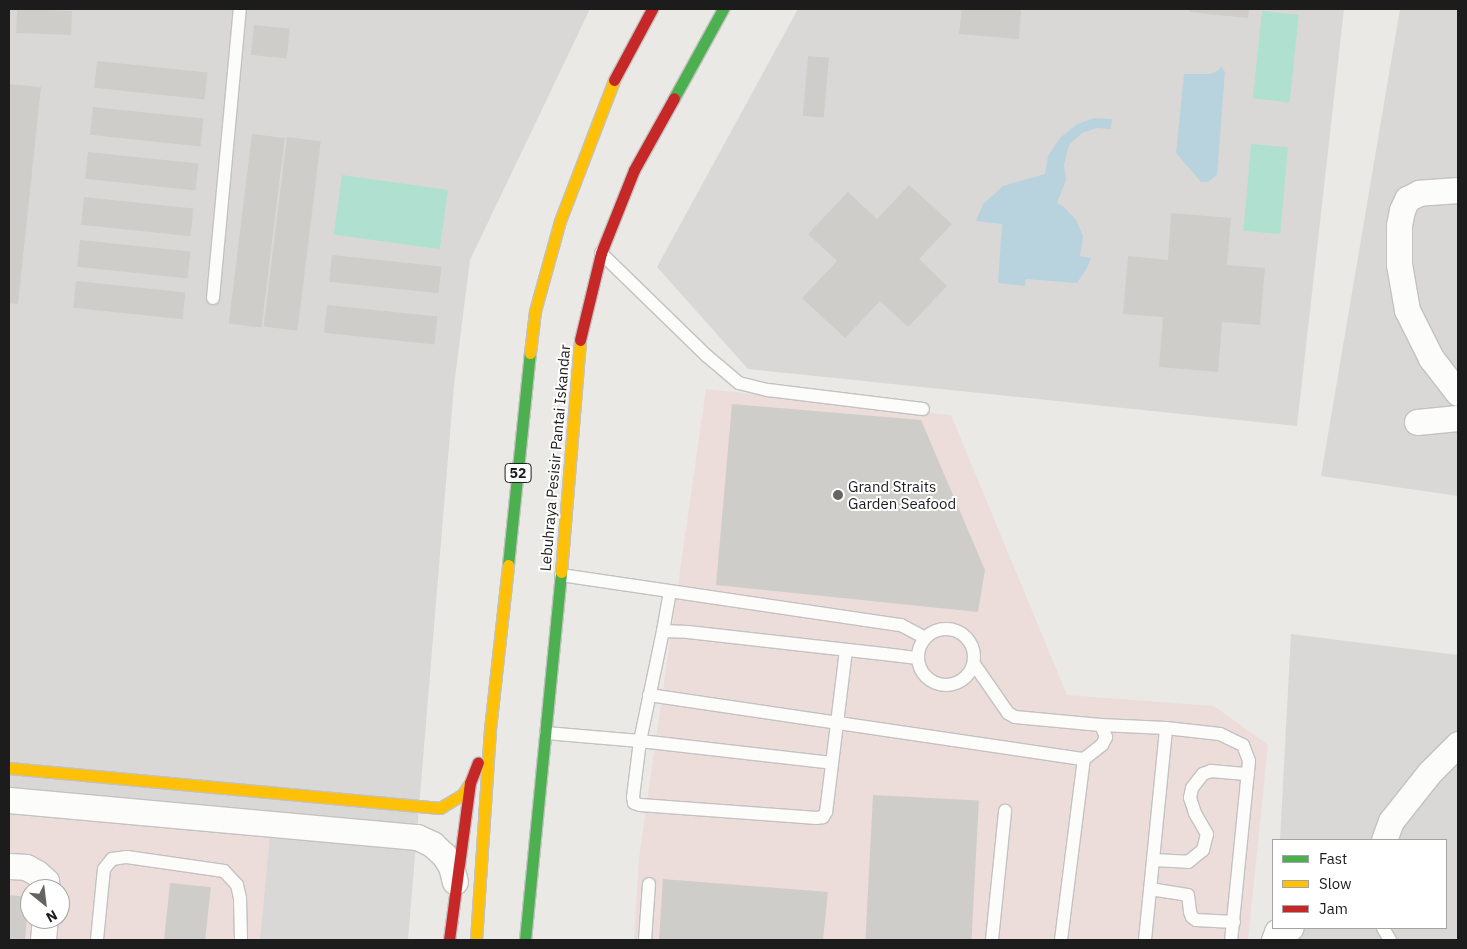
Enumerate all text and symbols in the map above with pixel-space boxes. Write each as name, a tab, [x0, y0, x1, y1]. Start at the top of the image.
street label: Lebuhraya Pesisir Pantai Iskandar	[536, 344, 574, 572]
road number: 52	[504, 462, 532, 484]
place label: Grand Straits Garden Seafood	[848, 477, 956, 512]
marker: Grand Straits Garden Seafood	[832, 489, 844, 501]
legend	[1272, 839, 1447, 929]
text: Fast	[1319, 849, 1347, 868]
text: Slow	[1319, 874, 1352, 893]
north arrow	[20, 879, 70, 929]
text: Jam	[1319, 899, 1348, 918]
text: N	[43, 906, 61, 927]

